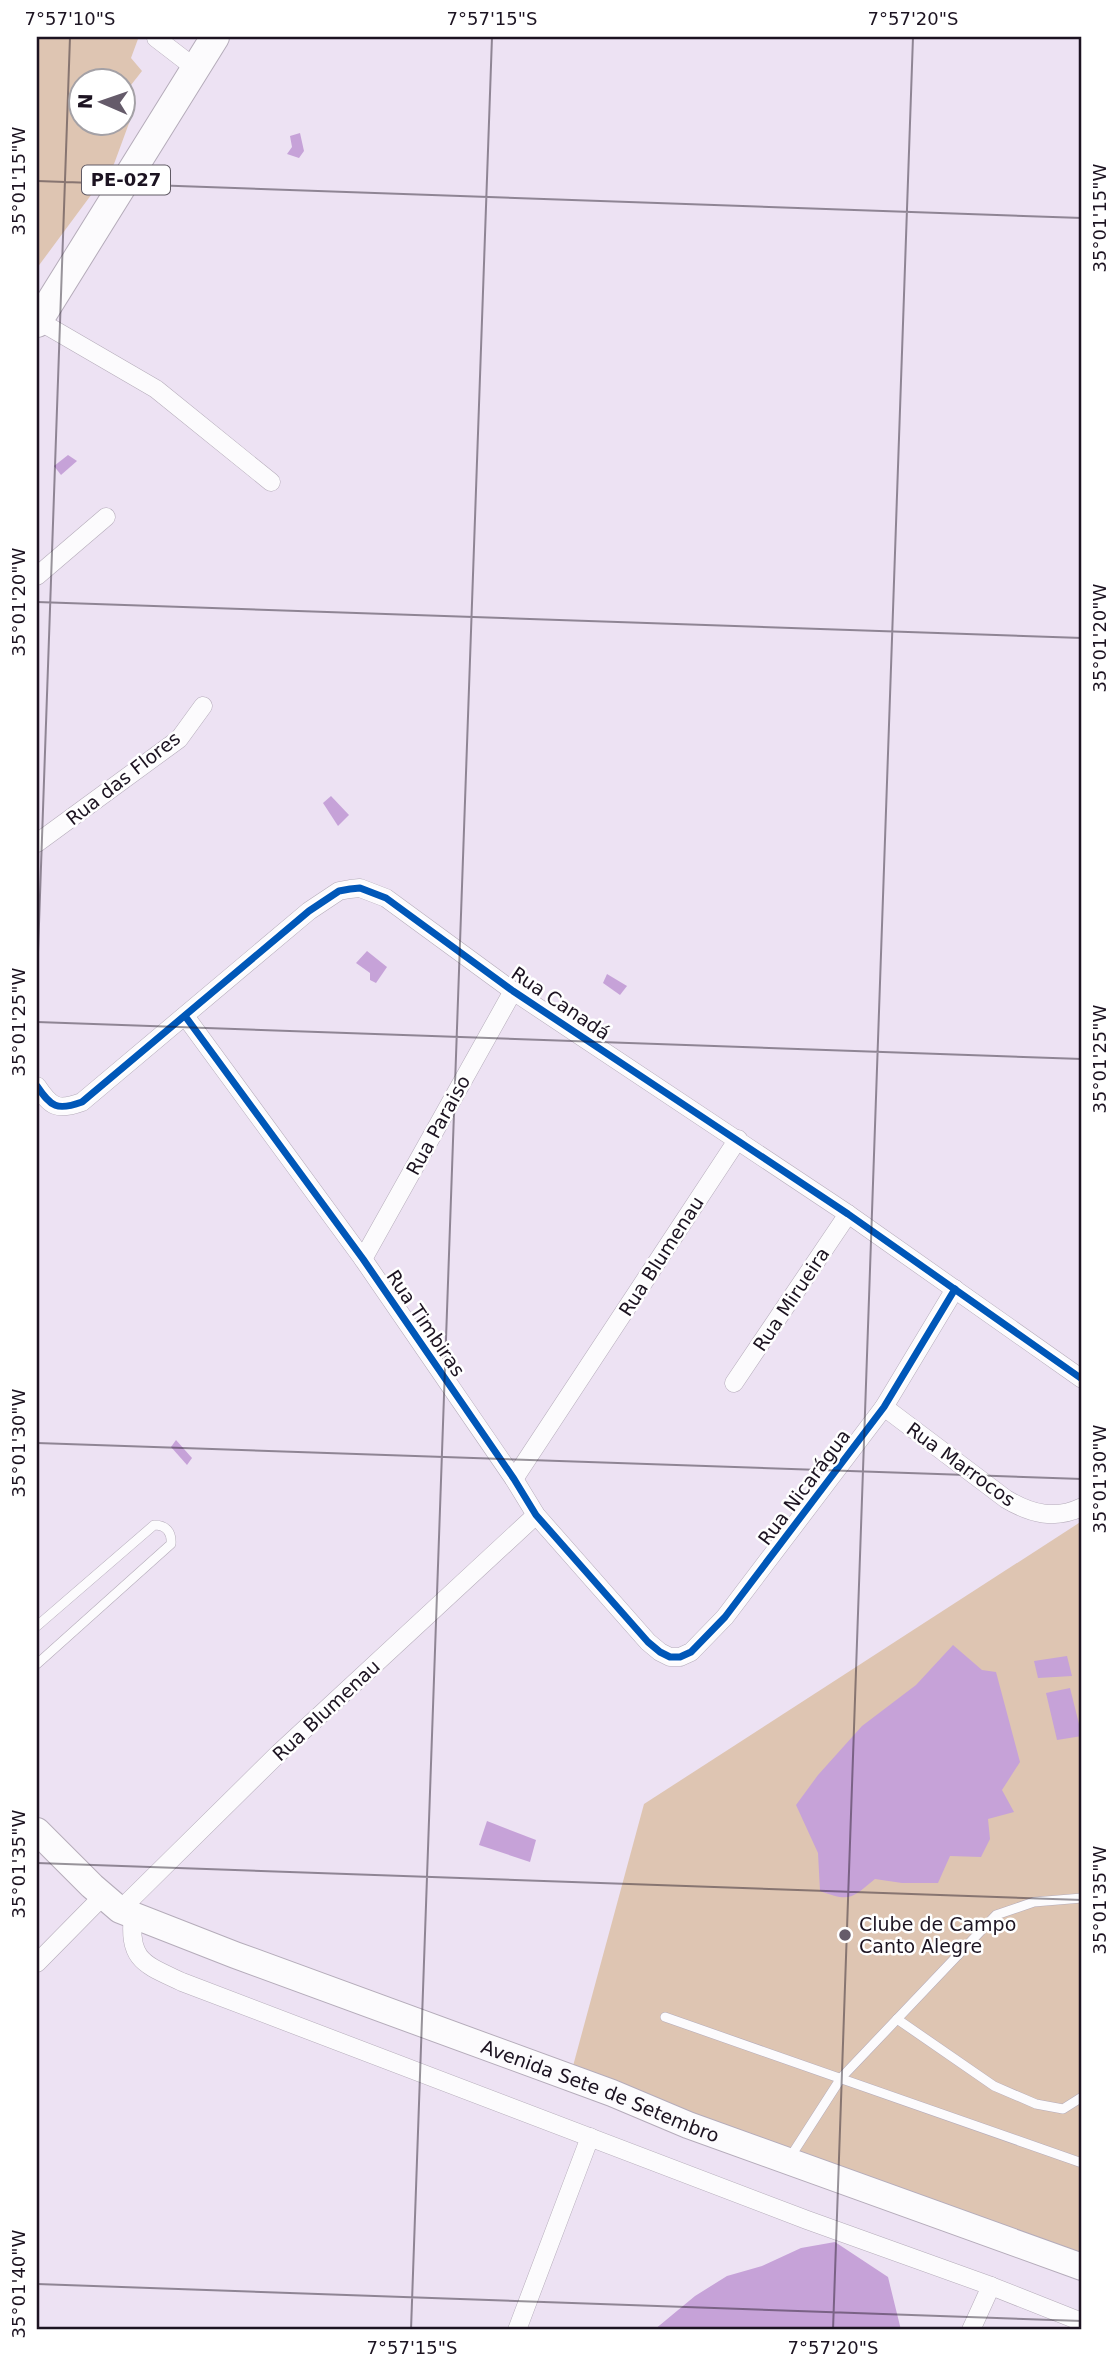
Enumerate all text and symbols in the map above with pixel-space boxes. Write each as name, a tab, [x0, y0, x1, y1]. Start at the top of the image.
text: 7°57'10"S	[25, 8, 115, 29]
text: 7°57'15"S	[447, 8, 537, 29]
text: 7°57'20"S	[868, 8, 958, 29]
north arrow	[66, 66, 136, 136]
text: N	[74, 93, 96, 110]
text: 35°01'15"W	[8, 126, 29, 235]
text: 35°01'15"W	[1089, 163, 1110, 272]
road number: PE-027	[82, 166, 170, 195]
text: 35°01'20"W	[8, 547, 29, 656]
text: 35°01'20"W	[1089, 583, 1110, 692]
street label: Rua das Flores	[62, 727, 184, 829]
street label: Rua Canadá	[507, 962, 615, 1044]
text: 35°01'25"W	[8, 967, 29, 1076]
text: 35°01'25"W	[1089, 1004, 1110, 1113]
street label: Rua Paraiso	[402, 1071, 474, 1179]
street label: Rua Blumenau	[614, 1192, 708, 1320]
street label: Rua Mirueira	[748, 1243, 834, 1355]
street label: Rua Timbiras	[382, 1266, 470, 1380]
text: 35°01'30"W	[8, 1388, 29, 1497]
street label: Rua Marrocos	[903, 1417, 1019, 1511]
text: 35°01'30"W	[1089, 1424, 1110, 1533]
street label: Rua Nicarágua	[753, 1425, 855, 1549]
street label: Rua Blumenau	[268, 1655, 384, 1765]
text: 35°01'35"W	[8, 1809, 29, 1918]
text: 35°01'35"W	[1089, 1845, 1110, 1954]
place label: Clube de Campo Canto Alegre	[859, 1913, 1016, 1957]
marker: Clube de Campo Canto Alegre	[837, 1927, 853, 1943]
street label: Avenida Sete de Setembro	[478, 2035, 722, 2146]
text: 35°01'40"W	[8, 2229, 29, 2338]
text: 7°57'15"S	[367, 2337, 457, 2358]
text: 7°57'20"S	[788, 2337, 878, 2358]

